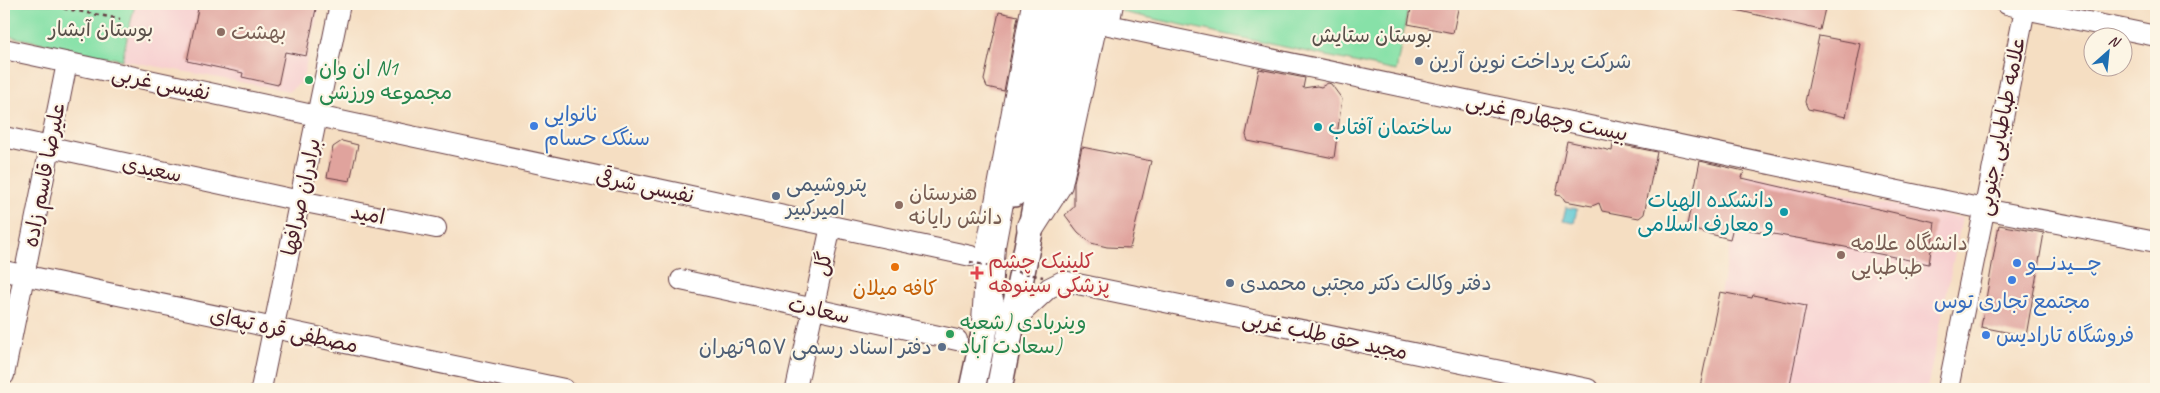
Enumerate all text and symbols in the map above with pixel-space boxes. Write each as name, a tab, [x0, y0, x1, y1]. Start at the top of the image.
park label: بوستان آبشار	[47, 16, 153, 42]
place label: بهشت	[231, 19, 286, 45]
park label: بوستان ستایش	[1312, 22, 1432, 48]
marker: بهشت	[215, 26, 227, 38]
north arrow	[2082, 28, 2132, 78]
text: N	[2106, 31, 2123, 51]
street label: علامه طباطبایی جنوبی	[1971, 34, 2032, 218]
place label: شرکت پرداخت نوین آرین	[1429, 48, 1631, 74]
place label: ان وان N1 مجموعه ورزشی	[319, 55, 452, 106]
marker: شرکت پرداخت نوین آرین	[1413, 55, 1425, 67]
street label: نفیسی غربی	[109, 60, 213, 107]
marker: ان وان N1 مجموعه ورزشی	[303, 74, 315, 86]
street label: بیست وچهارم غربی	[1463, 87, 1630, 150]
street label: علیرضا قاسم زاده	[17, 101, 74, 250]
place label: نانوایی سنگک حسام	[544, 101, 650, 154]
place label: ساختمان آفتاب	[1328, 114, 1452, 140]
marker: نانوایی سنگک حسام	[528, 120, 540, 132]
marker: ساختمان آفتاب	[1312, 121, 1324, 133]
street label: برادران صرافها	[276, 136, 326, 258]
street label: سعیدی	[120, 150, 184, 188]
street label: نفیسی شرقی	[593, 163, 697, 210]
place label: پتروشیمی امیرکبیر	[784, 171, 867, 221]
place label: هنرستان دانش رایانه	[909, 180, 1003, 230]
place label: دانشکده الهیات و معارف اسلامی	[1637, 187, 1774, 238]
marker: پتروشیمی امیرکبیر	[770, 190, 782, 202]
street label: امید	[349, 198, 387, 230]
marker: هنرستان دانش رایانه	[893, 199, 905, 211]
marker: دانشکده الهیات و معارف اسلامی	[1778, 206, 1790, 218]
place label: دانشگاه علامه طباطبایی	[1851, 230, 1968, 281]
place label: کلینیک چشم پزشکی سینوهه	[988, 248, 1110, 299]
street label: گل	[808, 249, 838, 279]
marker: دانشگاه علامه طباطبایی	[1835, 249, 1847, 261]
place label: چـــیدنـــو	[2025, 250, 2102, 276]
marker: چـــیدنـــو	[2011, 257, 2023, 269]
marker: کافه میلان	[889, 261, 901, 273]
marker: کلینیک چشم پزشکی سینوهه	[970, 266, 984, 280]
place label: دفتر وکالت دکتر مجتبی محمدی	[1240, 270, 1492, 297]
marker: مجتمع تجاری توس	[2006, 274, 2018, 286]
place label: کافه میلان	[853, 275, 937, 301]
marker: دفتر وکالت دکتر مجتبی محمدی	[1224, 277, 1236, 289]
place label: مجتمع تجاری توس	[1934, 288, 2090, 316]
street label: سعادت	[786, 291, 852, 329]
street label: مصطفی قره تپه‌ای	[207, 302, 361, 359]
street label: مجید حق طلب غربی	[1240, 305, 1410, 366]
place label: وینربادی (شعبه سعادت آباد)	[960, 309, 1086, 359]
place label: فروشگاه تارادیس	[1996, 322, 2134, 348]
marker: وینربادی (شعبه سعادت آباد)	[944, 328, 956, 340]
marker: فروشگاه تارادیس	[1980, 329, 1992, 341]
place label: دفتر اسناد رسمی ۹۵۷تهران	[699, 334, 932, 361]
marker: دفتر اسناد رسمی ۹۵۷تهران	[936, 341, 948, 353]

